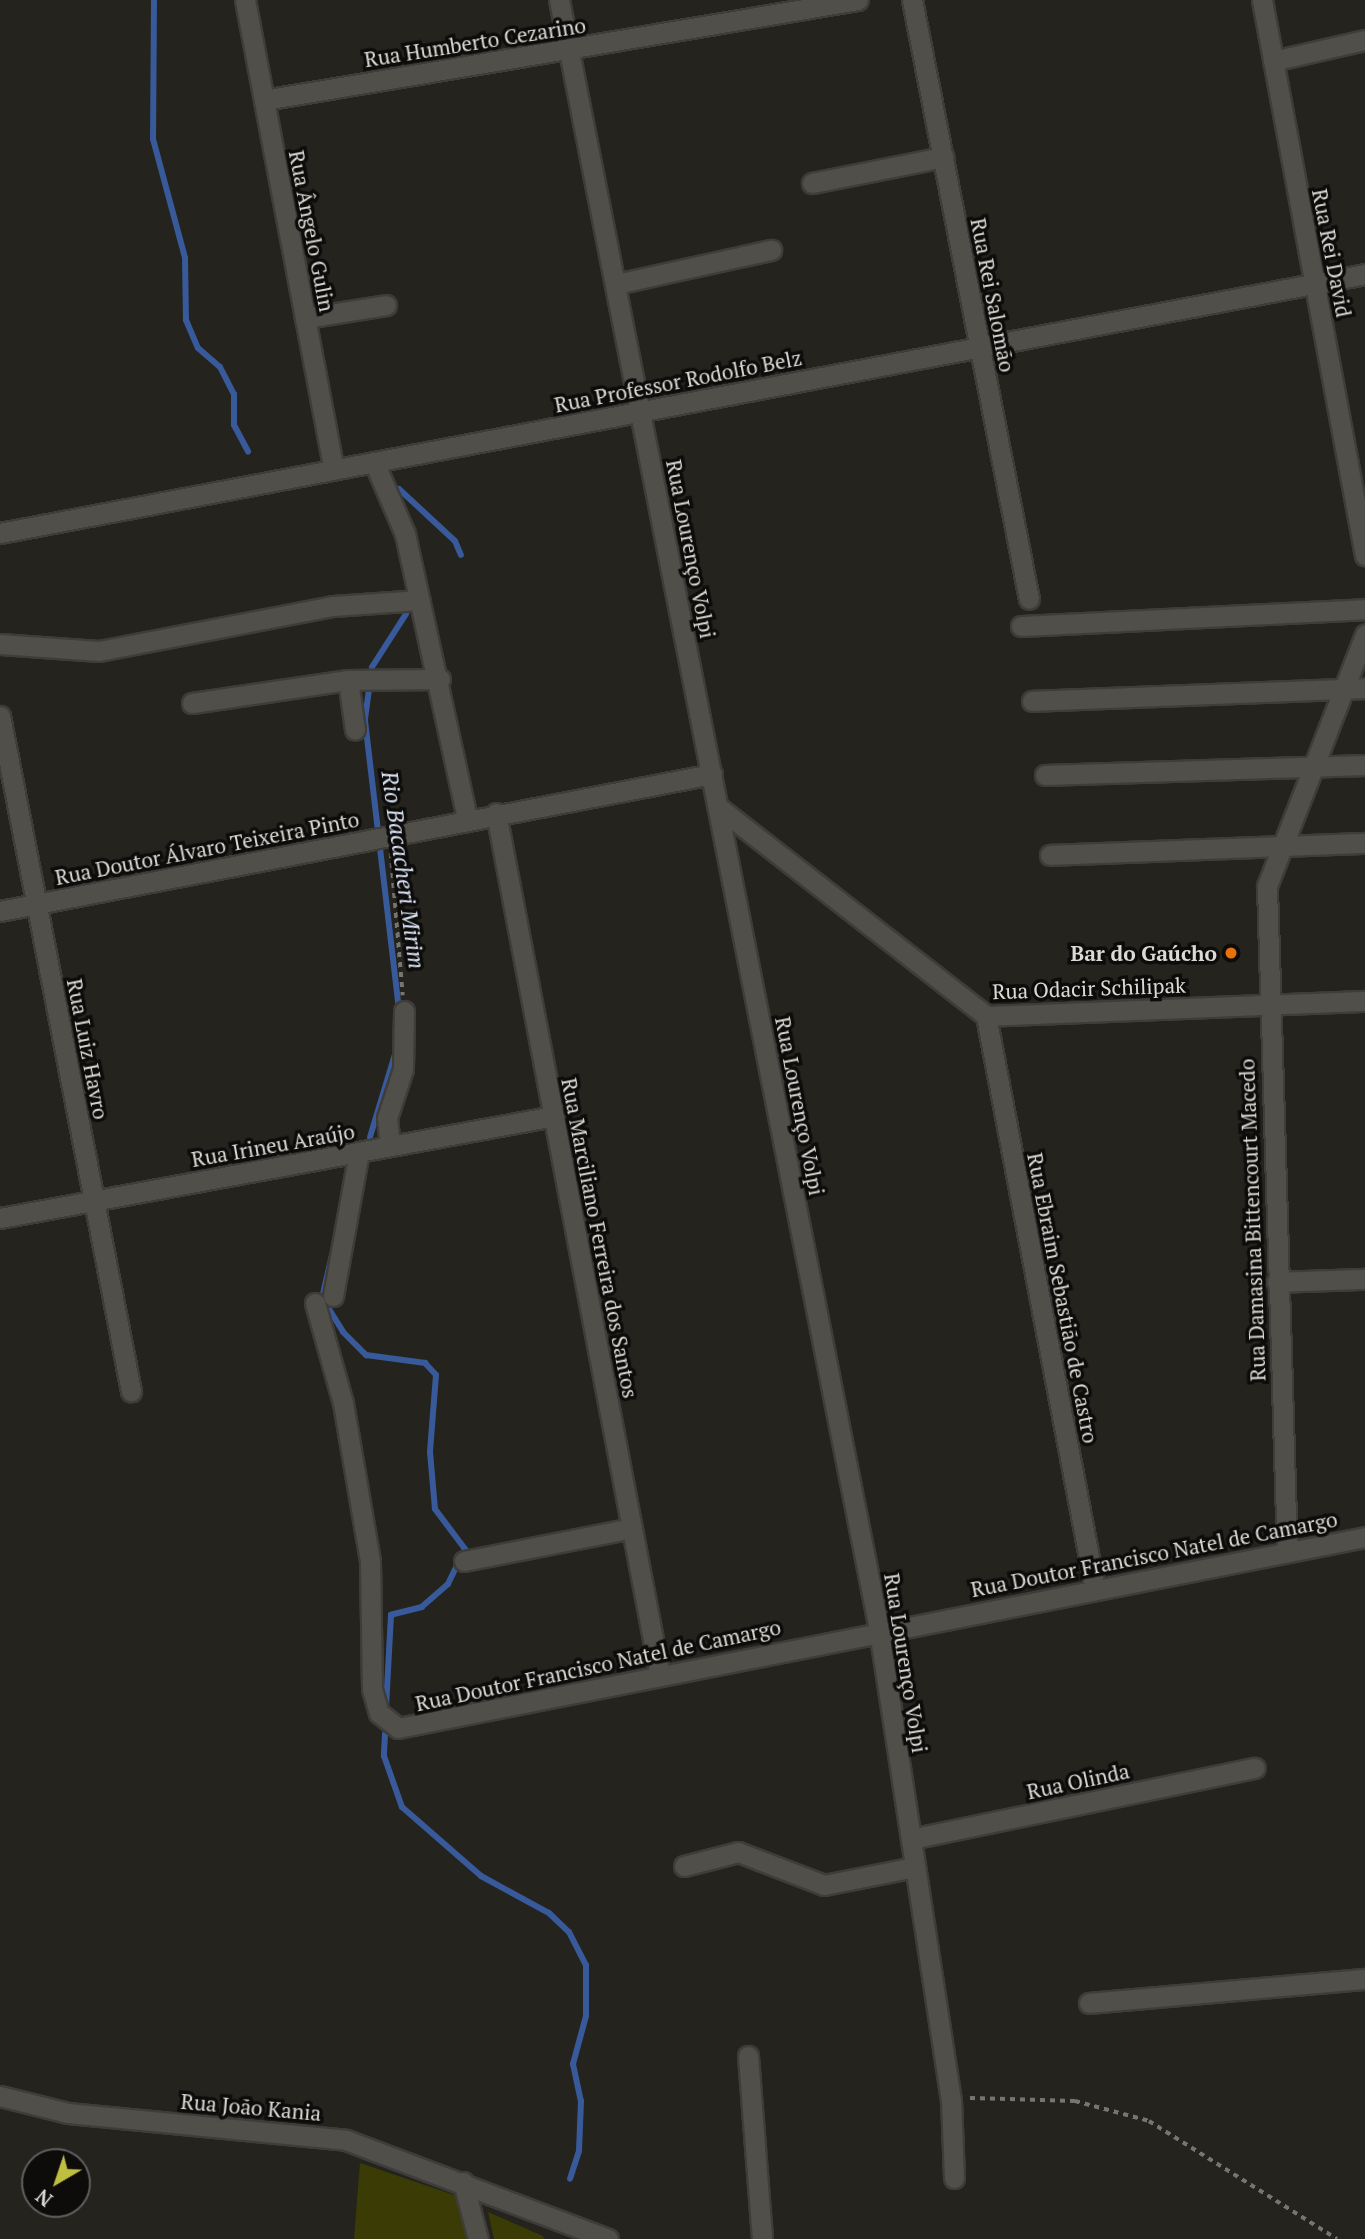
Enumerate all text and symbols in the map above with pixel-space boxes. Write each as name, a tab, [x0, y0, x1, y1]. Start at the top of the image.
street label: Rua Humberto Cezarino	[362, 12, 588, 72]
street label: Rua Ângelo Gulin	[284, 148, 340, 314]
street label: Rua Rei David	[1307, 187, 1357, 319]
street label: Rua Rei Salomão	[966, 216, 1020, 374]
street label: Rua Professor Rodolfo Belz	[552, 345, 804, 417]
street label: Rua Lourenço Volpi	[661, 457, 721, 641]
water label: Rio Bacacheri Mirim	[375, 769, 431, 971]
street label: Rua Doutor Álvaro Teixeira Pinto	[53, 806, 361, 890]
place label: Bar do Gaúcho	[1071, 940, 1217, 966]
marker: Bar do Gaúcho	[1223, 945, 1239, 961]
street label: Rua Odacir Schilipak	[992, 972, 1186, 1004]
street label: Rua Luiz Havro	[62, 977, 114, 1121]
street label: Rua Lourenço Volpi	[770, 1014, 830, 1198]
street label: Rua Damasina Bittencourt Macedo	[1234, 1058, 1270, 1382]
street label: Rua Marciliano Ferreira dos Santos	[557, 1076, 643, 1400]
street label: Rua Irineu Araújo	[189, 1118, 357, 1172]
street label: Rua Ebraim Sebastião de Castro	[1022, 1151, 1104, 1445]
street label: Rua Doutor Francisco Natel de Camargo	[969, 1506, 1339, 1602]
street label: Rua Lourenço Volpi	[879, 1571, 933, 1755]
street label: Rua Doutor Francisco Natel de Camargo	[413, 1614, 783, 1716]
street label: Rua Olinda	[1024, 1758, 1132, 1804]
street label: Rua João Kania	[180, 2088, 322, 2126]
north arrow	[21, 2148, 91, 2218]
text: N	[30, 2184, 57, 2212]

